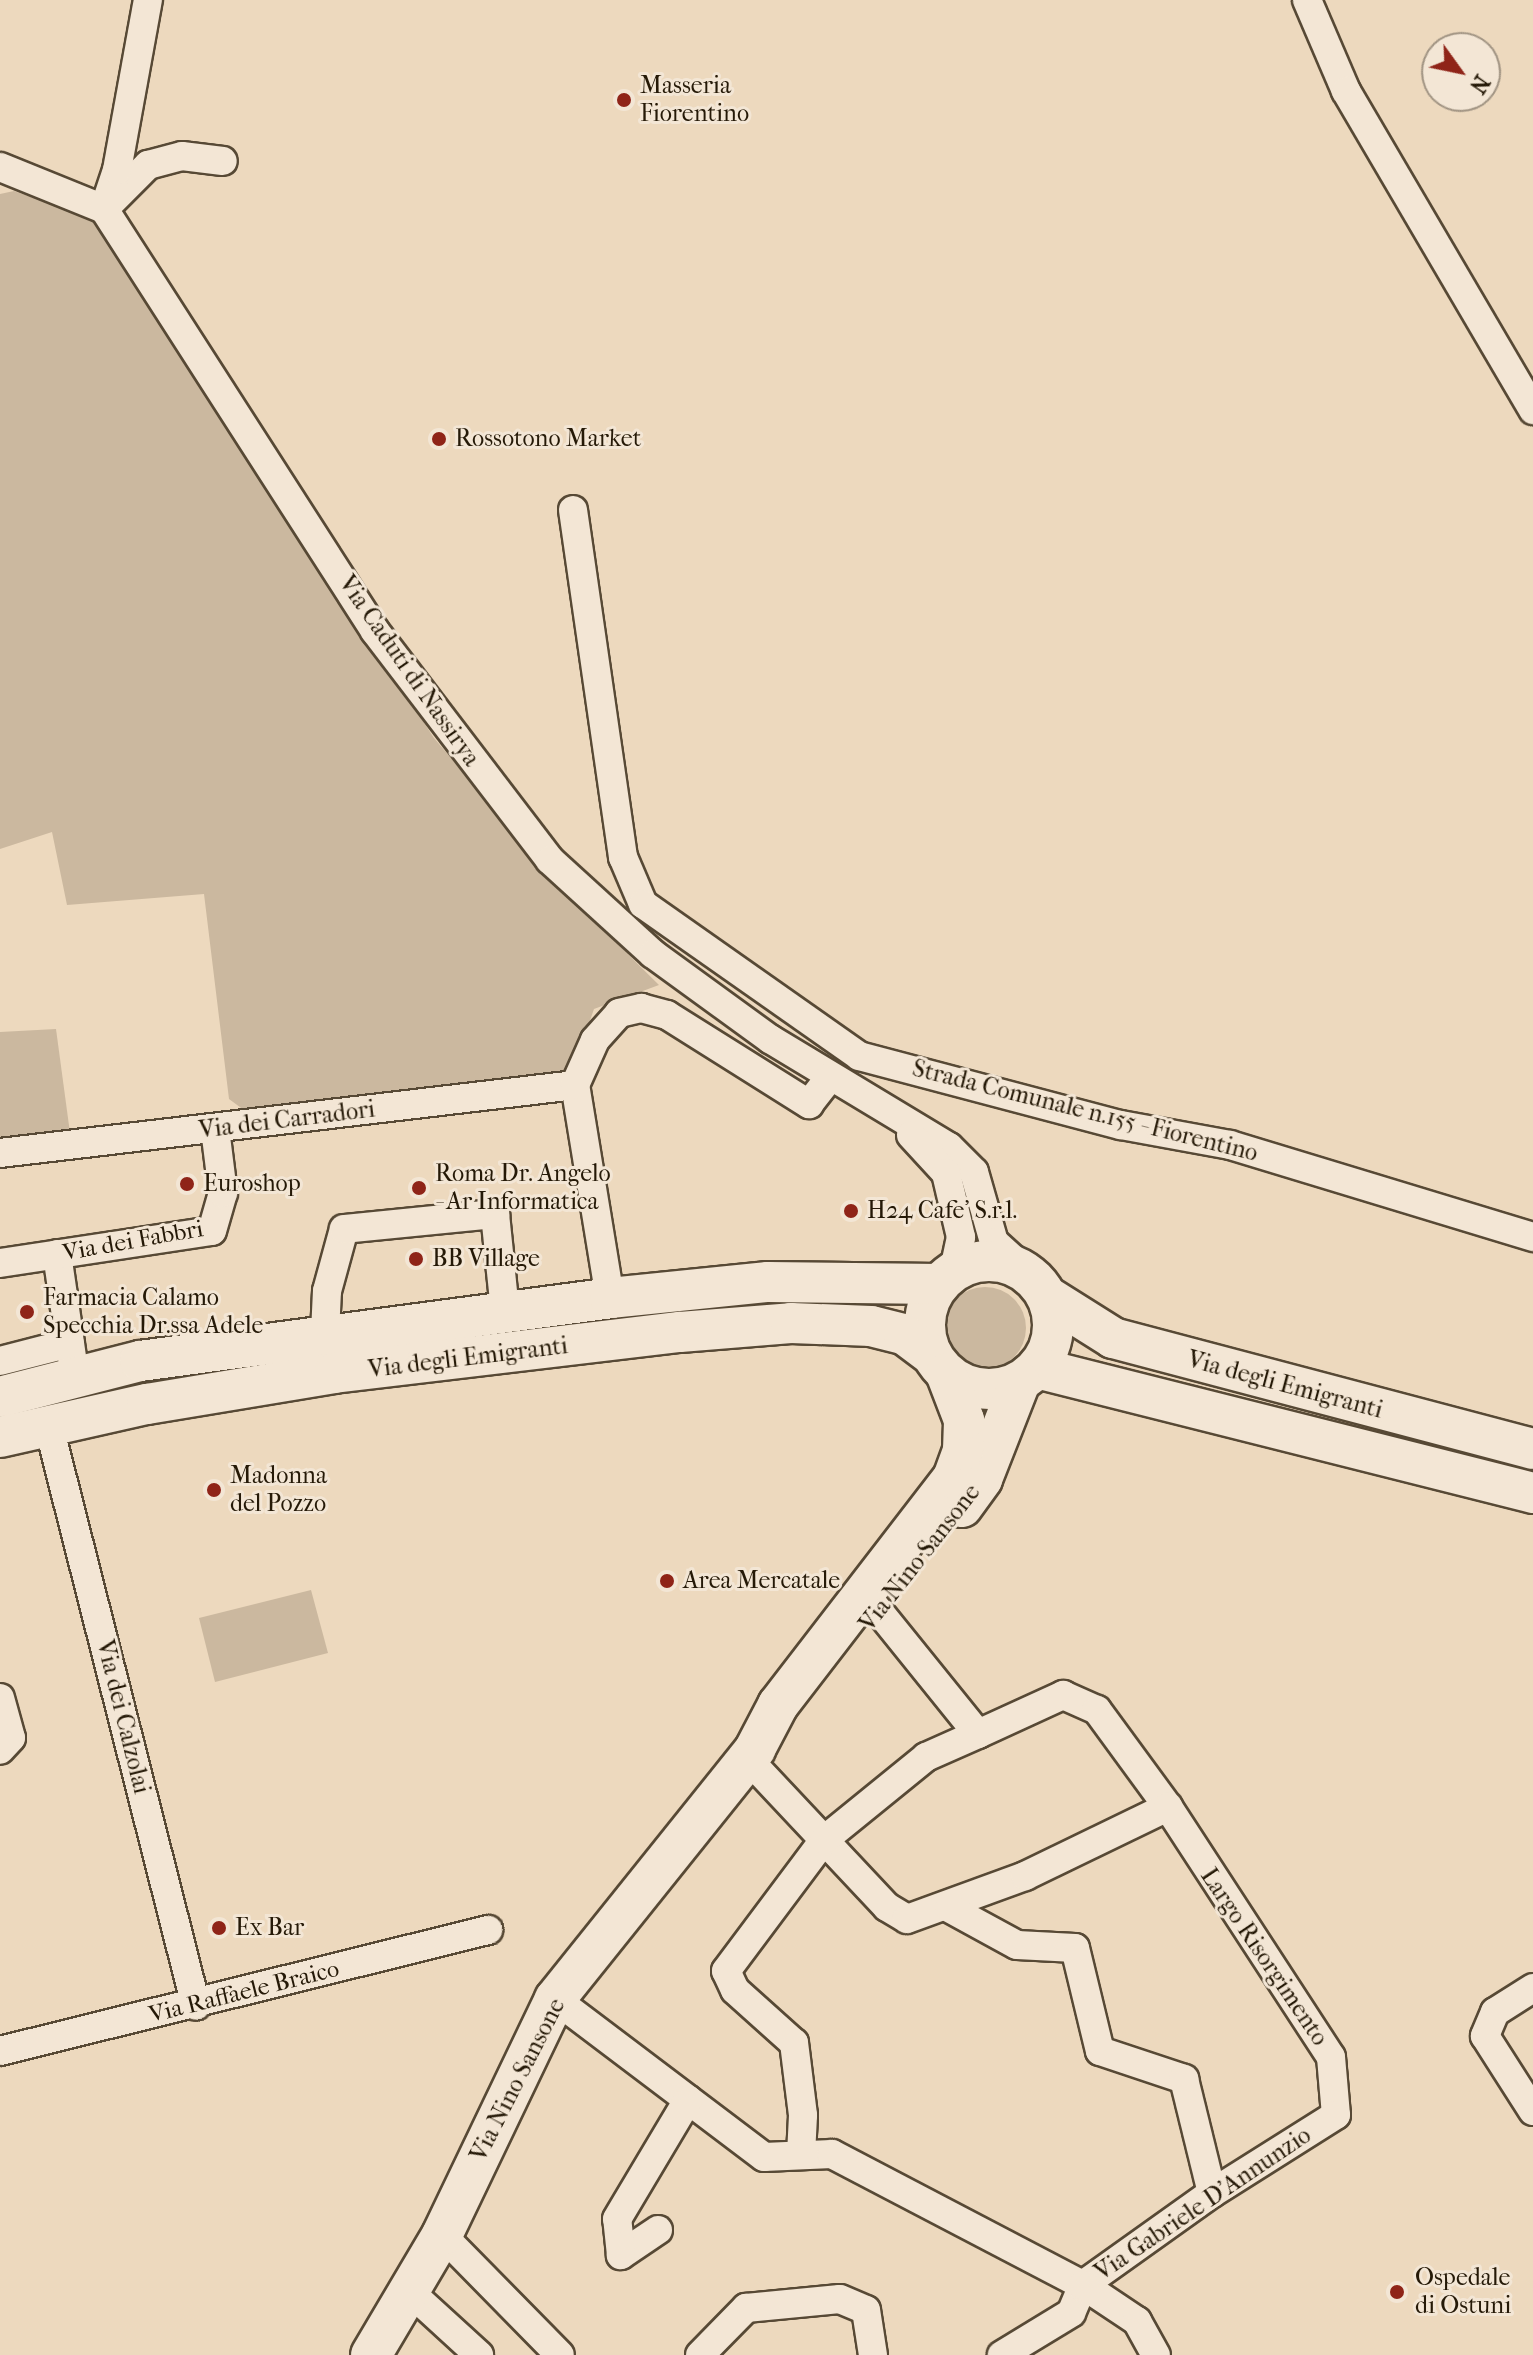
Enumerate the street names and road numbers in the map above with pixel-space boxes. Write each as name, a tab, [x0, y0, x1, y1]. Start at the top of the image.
street label: Via Caduti di Nassirya	[332, 570, 486, 772]
street label: Strada Comunale n.155 - Fiorentino	[909, 1054, 1261, 1168]
street label: Via dei Carradori	[197, 1095, 377, 1145]
street label: Via dei Fabbri	[61, 1214, 205, 1268]
street label: Via degli Emigranti	[367, 1331, 569, 1385]
street label: Via degli Emigranti	[1184, 1345, 1386, 1425]
street label: Via Nino Sansone	[854, 1479, 986, 1637]
street label: Via dei Calzolai	[90, 1637, 156, 1797]
street label: Largo Risorgimento	[1194, 1863, 1334, 2051]
street label: Via Raffaele Braico	[146, 1954, 342, 2030]
street label: Via Nino Sansone	[465, 1994, 571, 2166]
street label: Via Gabriele D'Annunzio	[1089, 2121, 1317, 2287]

